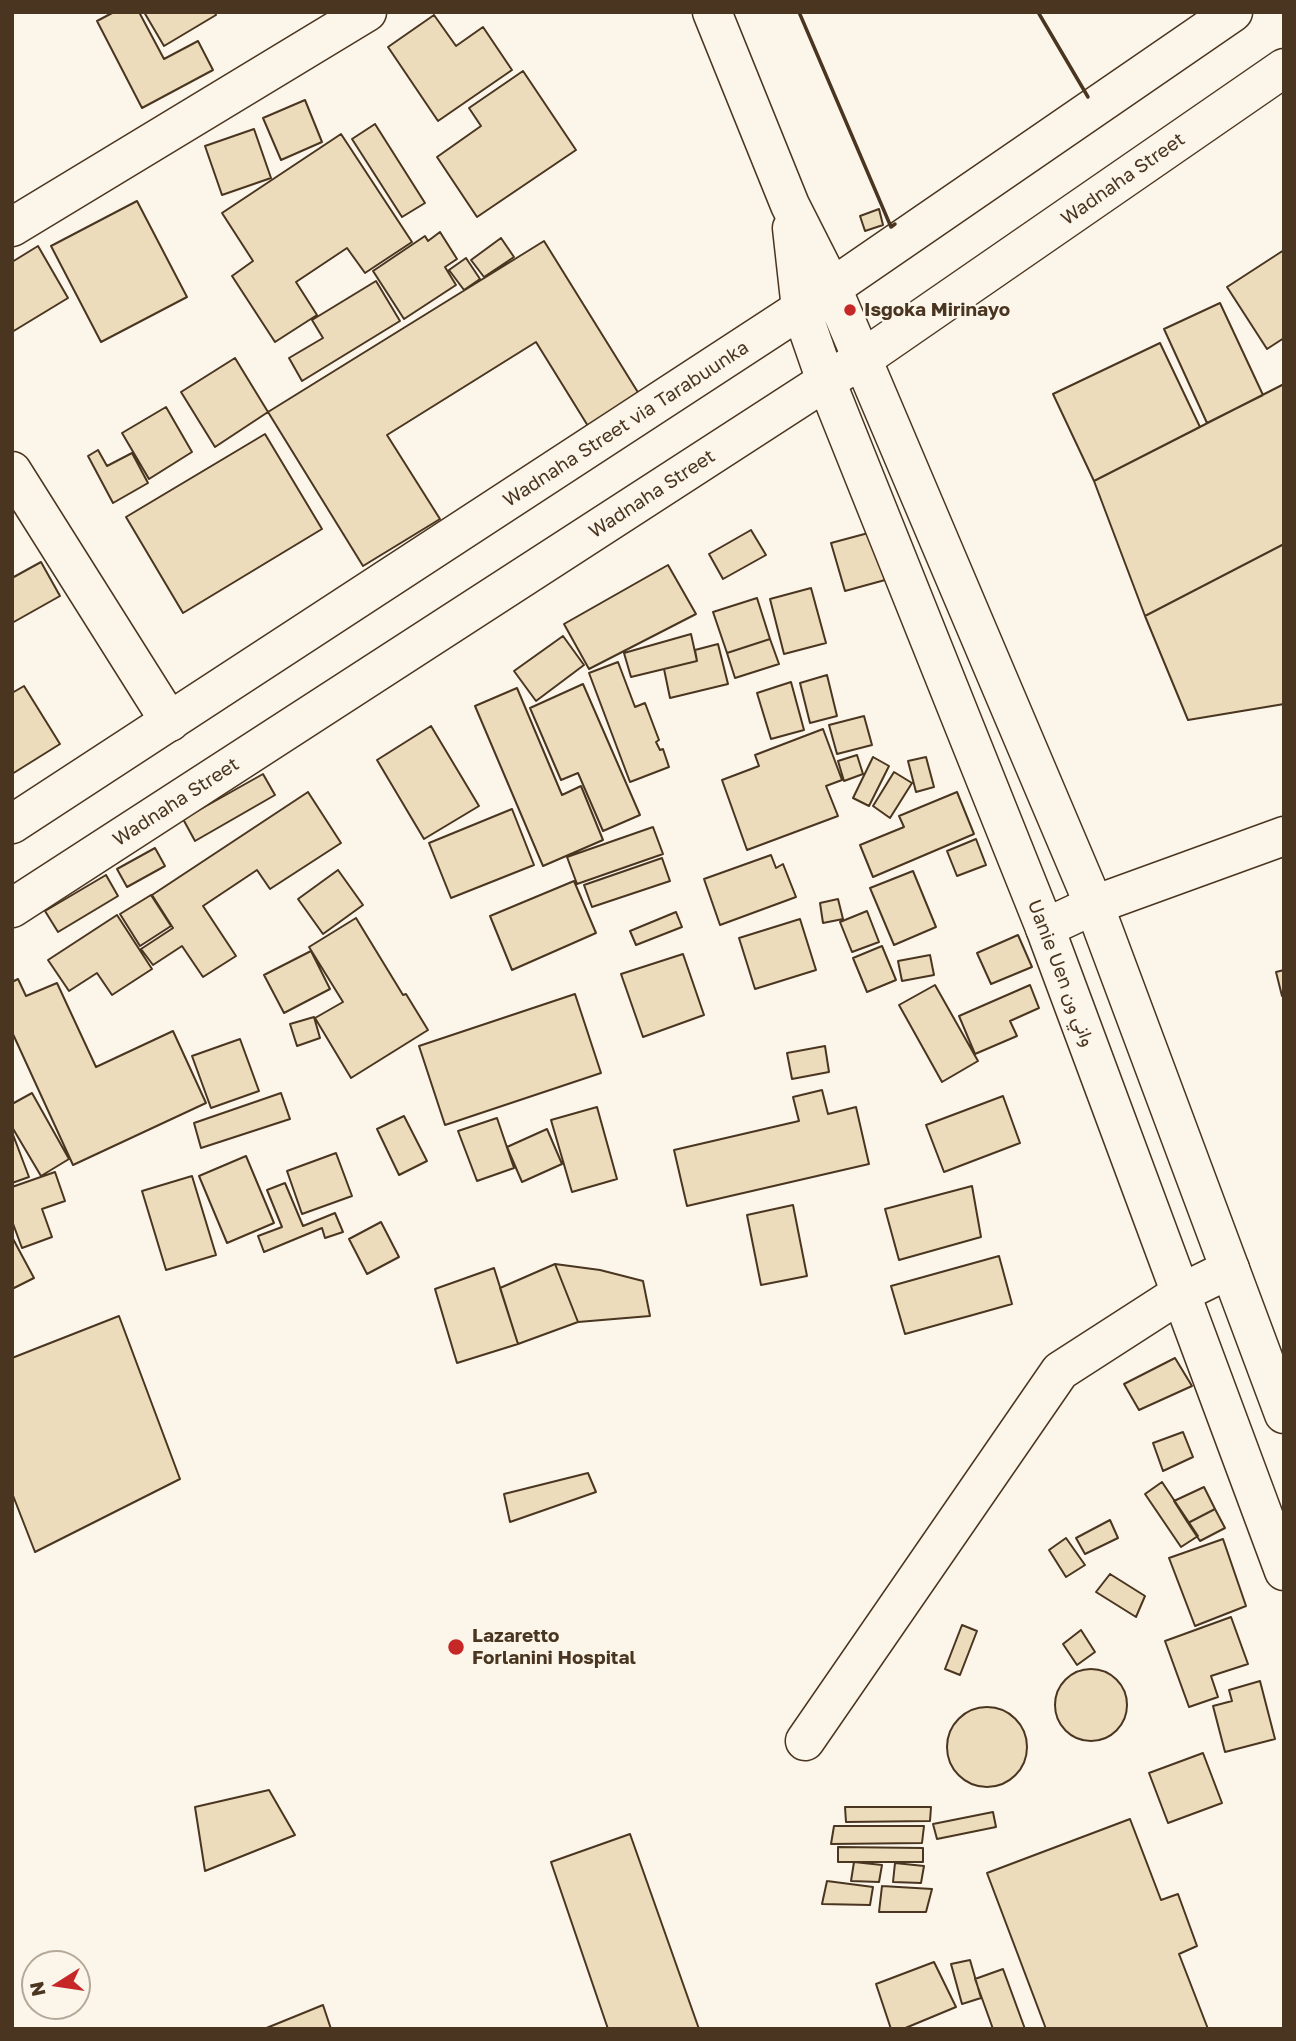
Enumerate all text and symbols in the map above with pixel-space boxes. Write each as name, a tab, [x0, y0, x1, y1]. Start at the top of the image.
street label: Wadnaha Street	[1057, 128, 1189, 230]
place label: Isgoka Mirinayo	[864, 299, 1010, 321]
marker: Isgoka Mirinayo	[842, 302, 858, 318]
street label: Wadnaha Street via Tarabuunka	[499, 336, 753, 512]
street label: Wadnaha Street	[585, 445, 719, 543]
street label: Wadnaha Street	[109, 753, 243, 851]
street label: Uanie Uen واني ون	[1023, 897, 1099, 1049]
place label: Lazaretto Forlanini Hospital	[472, 1625, 636, 1669]
marker: Lazaretto Forlanini Hospital	[446, 1637, 466, 1657]
north arrow	[21, 1950, 91, 2020]
text: N	[24, 1980, 50, 1999]

